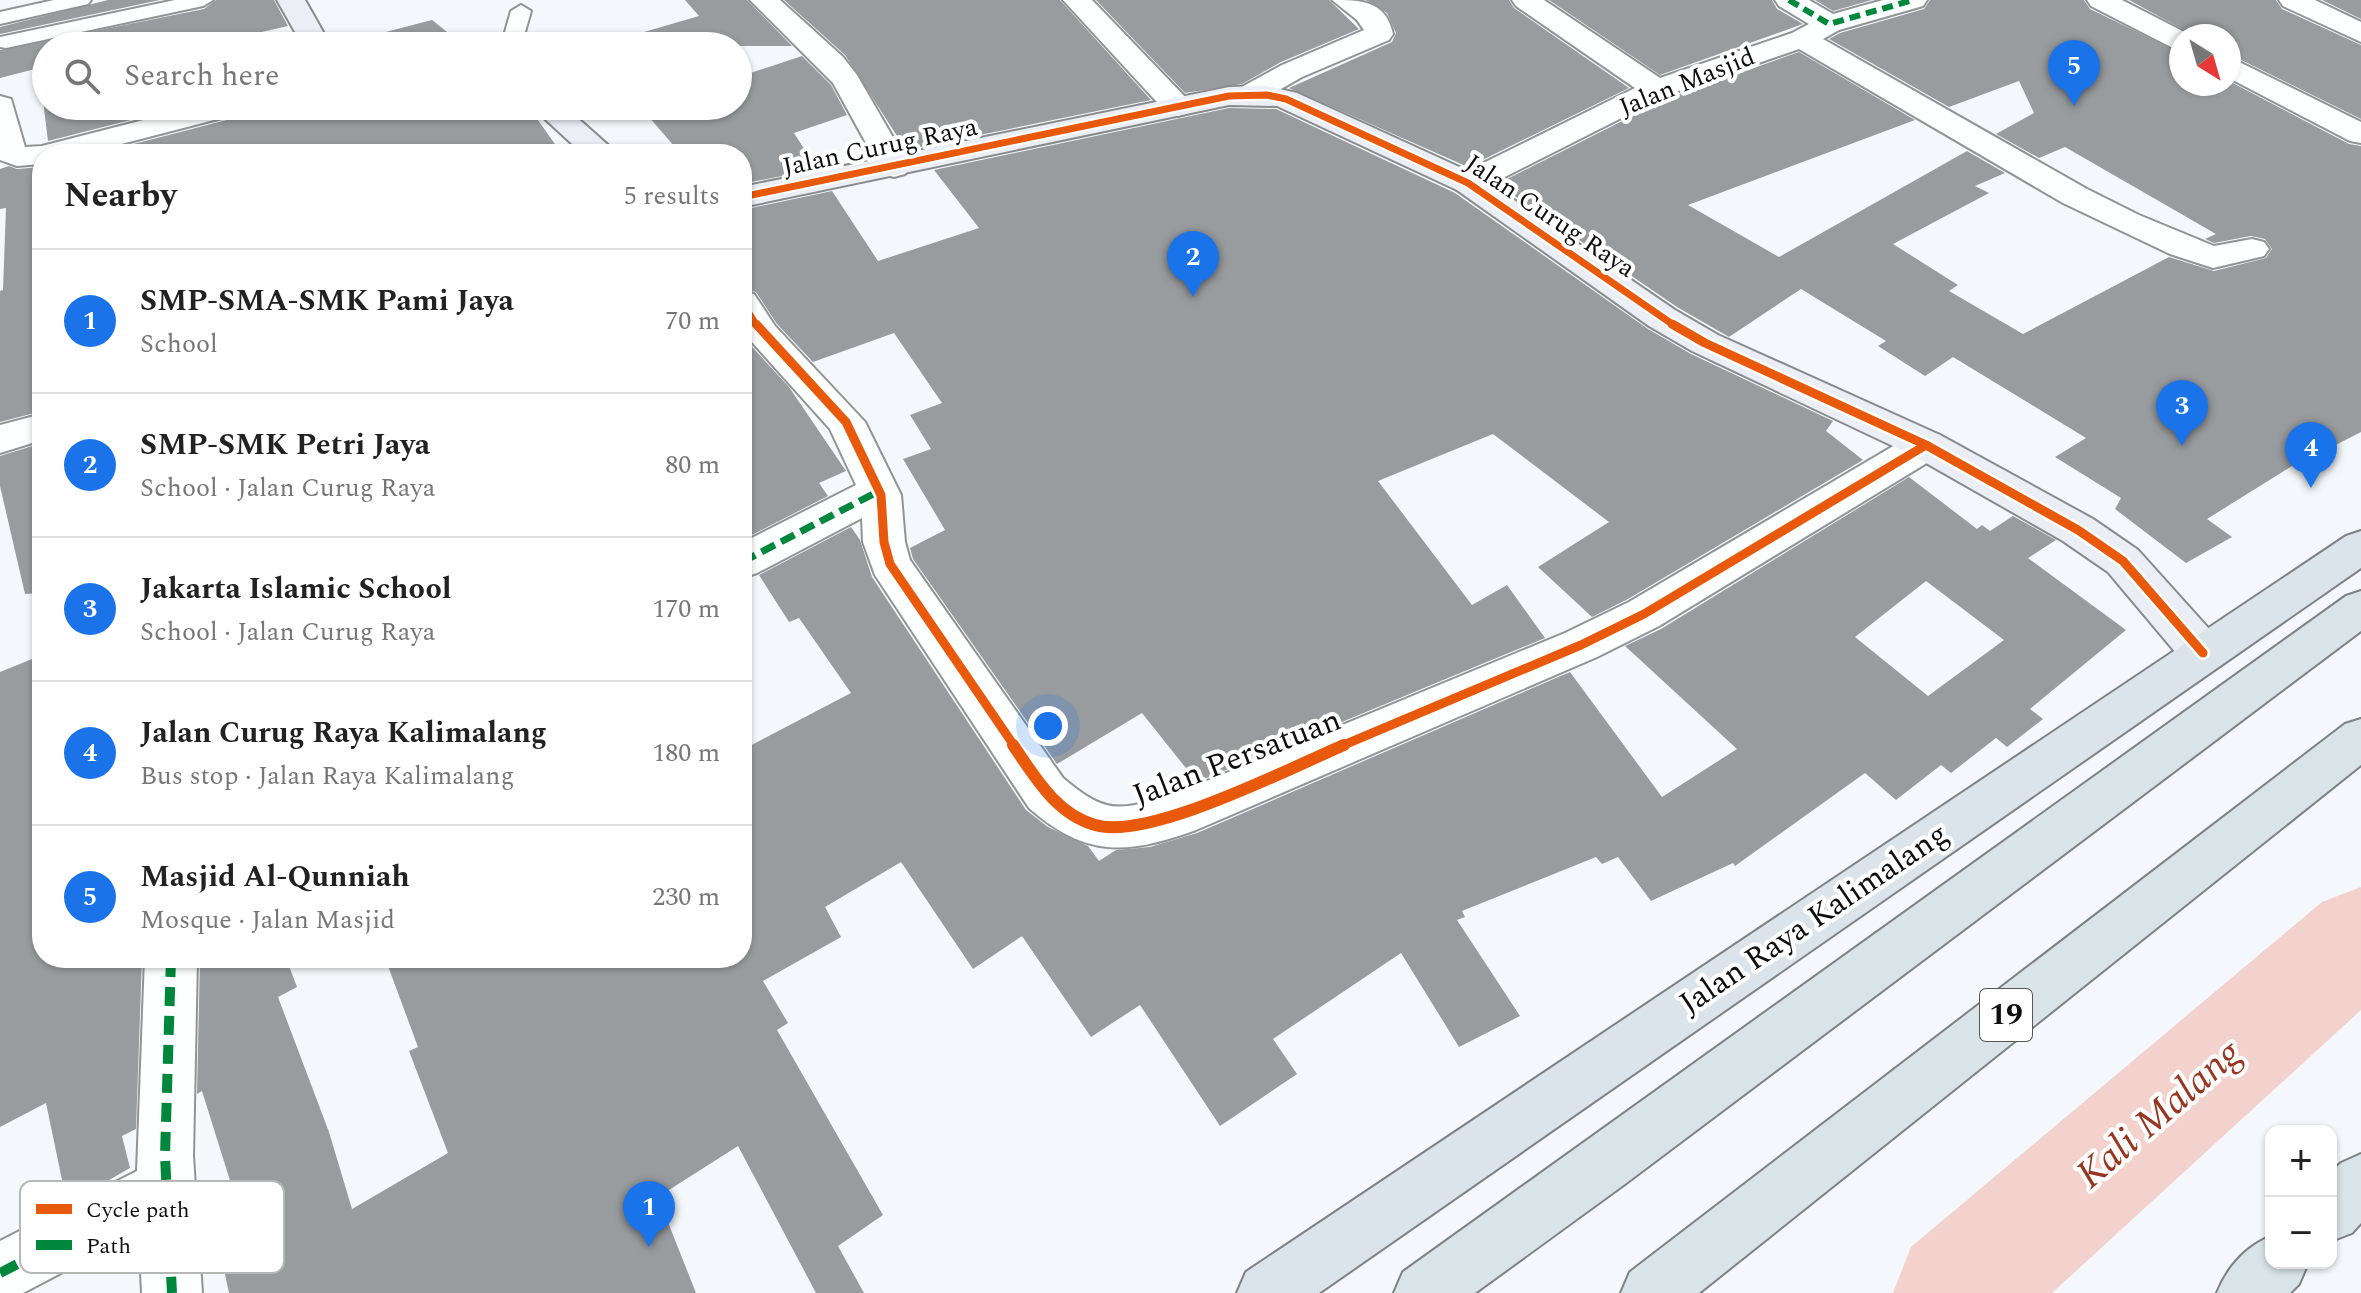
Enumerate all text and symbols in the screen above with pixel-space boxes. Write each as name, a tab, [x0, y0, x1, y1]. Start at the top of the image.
north arrow	[2169, 24, 2241, 96]
search box	[32, 32, 752, 120]
street label: Jalan Masjid	[1613, 37, 1761, 127]
pin: 5	[2048, 40, 2100, 106]
text: Search here	[124, 53, 280, 99]
icon: search	[60, 54, 104, 98]
street label: Jalan Curug Raya	[779, 107, 981, 187]
street label: Jalan Curug Raya	[1457, 144, 1644, 288]
text: Nearby	[64, 170, 177, 222]
text: 5 results	[624, 176, 720, 216]
pin: 2	[1167, 231, 1219, 297]
text: SMP-SMA-SMK Pami Jaya	[140, 278, 514, 324]
text: 1	[83, 301, 97, 341]
text: 70 m	[665, 301, 720, 341]
text: School	[140, 324, 218, 364]
pin: 3	[2156, 380, 2208, 446]
text: SMP-SMK Petri Jaya	[140, 422, 430, 468]
pin: 4	[2285, 422, 2337, 488]
text: 2	[83, 445, 97, 485]
text: 80 m	[665, 445, 720, 485]
text: School · Jalan Curug Raya	[140, 468, 436, 508]
text: Jakarta Islamic School	[140, 566, 452, 612]
text: 3	[83, 589, 97, 629]
text: 170 m	[652, 589, 720, 629]
text: School · Jalan Curug Raya	[140, 612, 436, 652]
street label: Jalan Persatuan	[1126, 696, 1348, 820]
your location	[1028, 706, 1068, 746]
text: Jalan Curug Raya Kalimalang	[140, 710, 547, 756]
text: 4	[83, 733, 97, 773]
text: 180 m	[652, 733, 720, 773]
text: Bus stop · Jalan Raya Kalimalang	[140, 756, 514, 796]
street label: Jalan Raya Kalimalang	[1669, 810, 1959, 1028]
text: Masjid Al-Qunniah	[140, 854, 410, 900]
text: 5	[83, 877, 97, 917]
text: 230 m	[652, 877, 720, 917]
text: Mosque · Jalan Masjid	[140, 900, 395, 940]
road number: 19	[1980, 989, 2032, 1041]
water label: Kali Malang	[2063, 1025, 2256, 1204]
map controls	[2265, 1125, 2337, 1269]
button: +	[2265, 1125, 2337, 1197]
legend	[20, 1181, 284, 1273]
pin: 1	[623, 1181, 675, 1247]
text: Cycle path	[86, 1194, 190, 1227]
button: −	[2265, 1197, 2337, 1269]
text: Path	[86, 1230, 131, 1263]

